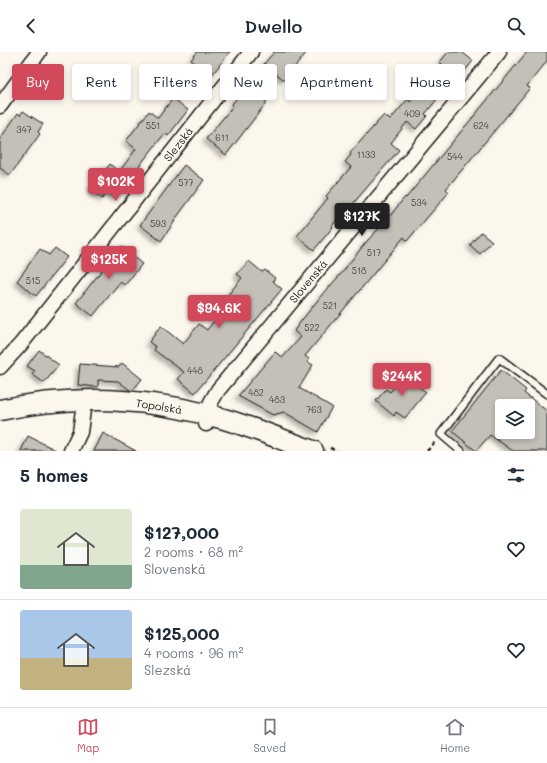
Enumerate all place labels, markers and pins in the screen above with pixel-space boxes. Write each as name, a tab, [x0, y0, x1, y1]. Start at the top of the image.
pin: $102K	[88, 168, 144, 202]
pin: $127K	[334, 203, 390, 237]
pin: $125K	[81, 246, 137, 280]
pin: $94.6K	[186, 295, 252, 329]
pin: $244K	[374, 363, 430, 397]

